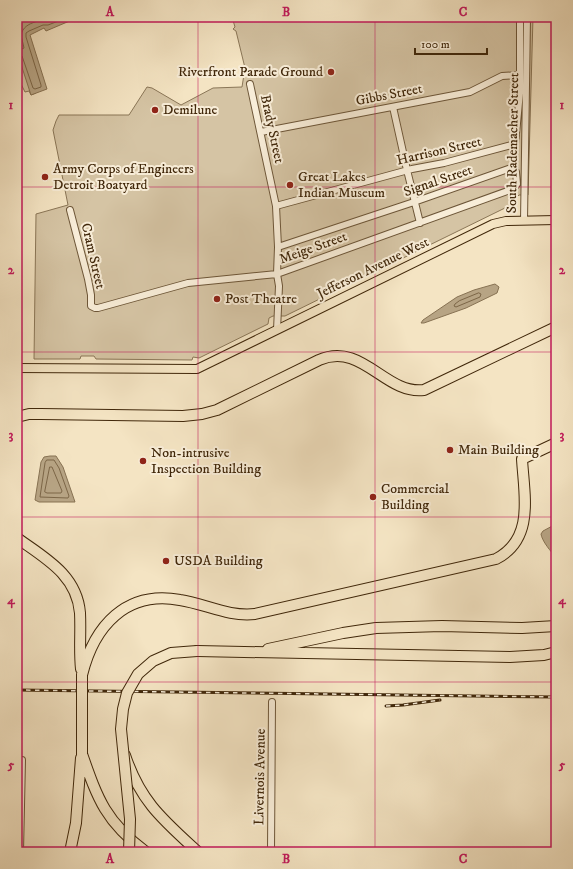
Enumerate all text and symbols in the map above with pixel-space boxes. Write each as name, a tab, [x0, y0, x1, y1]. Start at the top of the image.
text: A	[105, 4, 115, 20]
text: B	[282, 4, 290, 20]
text: C	[459, 4, 468, 20]
scale bar	[415, 30, 487, 56]
text: 100 m	[421, 37, 450, 52]
place label: Riverfront Parade Ground	[178, 63, 323, 81]
marker: Riverfront Parade Ground	[326, 67, 336, 77]
street label: South Rademacher Street	[503, 72, 523, 213]
street label: Gibbs Street	[354, 80, 424, 110]
street label: Brady Street	[256, 93, 288, 165]
text: 1	[9, 97, 14, 113]
text: 1	[560, 97, 565, 113]
place label: Demilune	[163, 101, 218, 119]
marker: Demilune	[150, 105, 160, 115]
street label: Harrison Street	[395, 132, 484, 170]
place label: Army Corps of Engineers Detroit Boatyard	[53, 160, 194, 194]
street label: Signal Street	[401, 161, 475, 201]
place label: Great Lakes Indian Museum	[298, 168, 385, 202]
marker: Army Corps of Engineers Detroit Boatyard	[40, 172, 50, 182]
marker: Great Lakes Indian Museum	[285, 180, 295, 190]
street label: Cram Street	[77, 221, 109, 291]
street label: Meige Street	[277, 227, 350, 269]
street label: Jefferson Avenue West	[312, 233, 432, 304]
text: 2	[8, 262, 15, 278]
text: 2	[559, 262, 566, 278]
place label: Post Theatre	[225, 290, 297, 308]
marker: Post Theatre	[212, 294, 222, 304]
text: 3	[9, 427, 14, 443]
text: 3	[560, 427, 565, 443]
place label: Main Building	[458, 441, 539, 459]
place label: Non-intrusive Inspection Building	[151, 444, 261, 478]
marker: Main Building	[445, 445, 455, 455]
marker: Non-intrusive Inspection Building	[138, 456, 148, 466]
place label: Commercial Building	[381, 480, 450, 514]
marker: Commercial Building	[368, 492, 378, 502]
place label: USDA Building	[174, 552, 263, 570]
marker: USDA Building	[161, 556, 171, 566]
text: 4	[6, 592, 15, 609]
text: 4	[557, 592, 566, 609]
street label: Livernois Avenue	[250, 728, 270, 825]
text: 5	[7, 757, 15, 773]
text: 5	[558, 757, 566, 773]
text: A	[105, 851, 115, 867]
text: B	[282, 851, 290, 867]
text: C	[459, 851, 468, 867]

